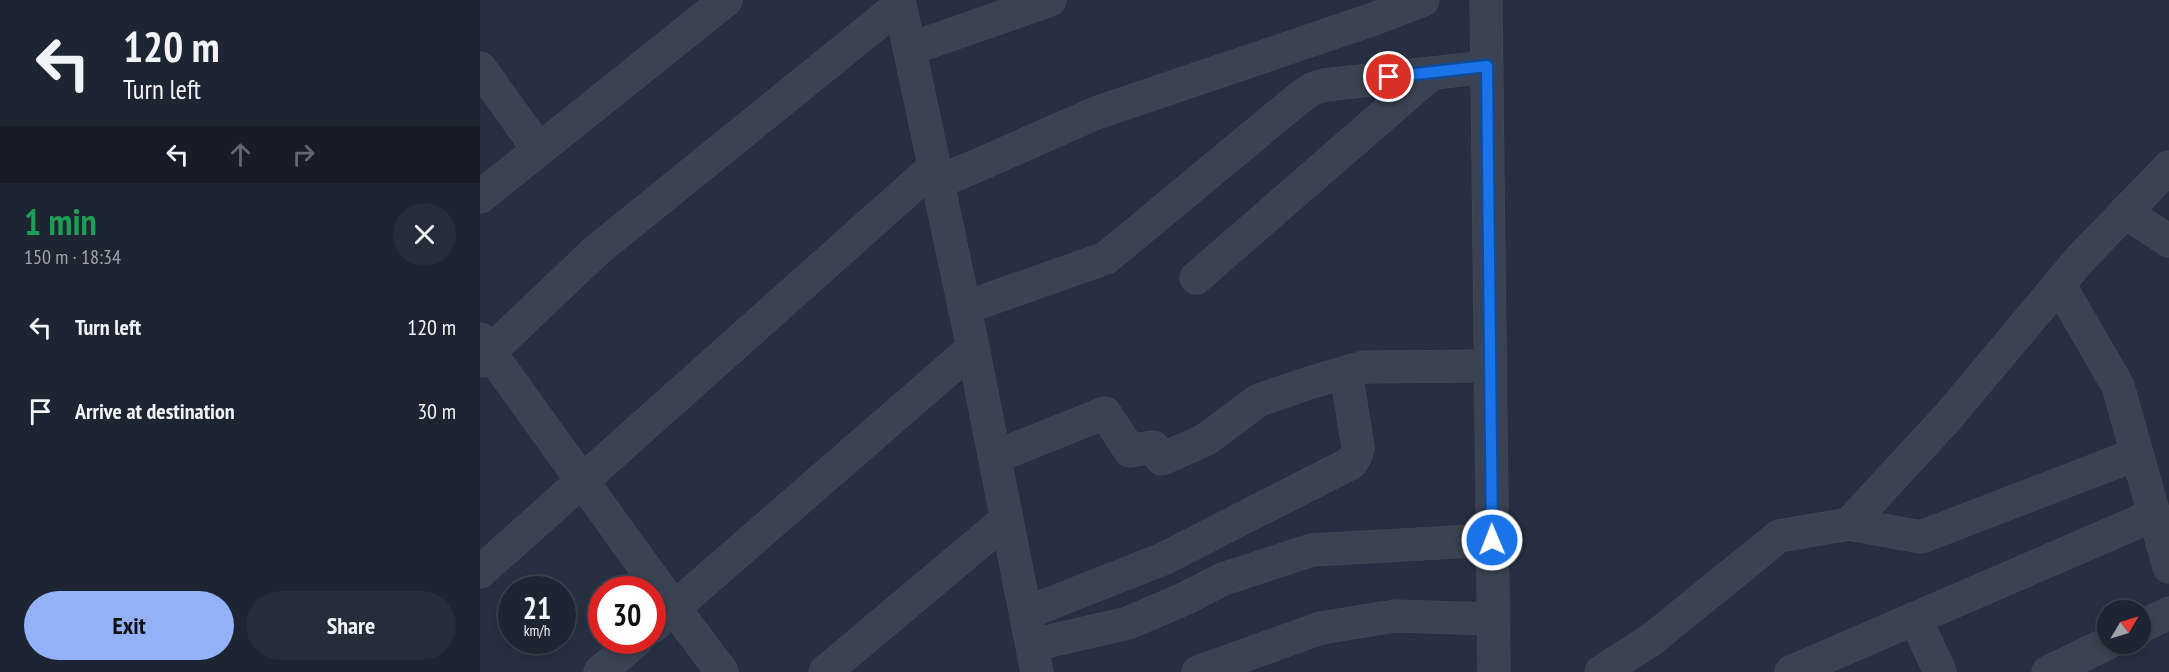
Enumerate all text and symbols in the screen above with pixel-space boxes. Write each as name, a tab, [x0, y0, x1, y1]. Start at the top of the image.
text: 120 m	[123, 19, 220, 74]
icon: left	[24, 24, 102, 102]
pin	[1363, 51, 1414, 102]
icon: arrive	[1372, 60, 1405, 93]
text: Turn left	[123, 72, 201, 106]
icon: left	[161, 138, 194, 171]
icon: ahead	[224, 138, 257, 171]
icon: right	[287, 138, 320, 171]
text: 1 min	[24, 198, 97, 245]
button: close	[393, 203, 456, 266]
text: 150 m · 18:34	[24, 244, 121, 270]
icon: left	[24, 311, 57, 344]
text: Turn left	[75, 313, 141, 341]
text: 120 m	[407, 313, 456, 341]
icon: arrive	[24, 395, 57, 428]
text: Arrive at destination	[75, 397, 235, 425]
text: 30 m	[417, 397, 456, 425]
position arrow	[1460, 508, 1524, 572]
speed limit sign: 30	[588, 576, 666, 654]
text: 21	[523, 588, 551, 627]
button: Exit	[24, 591, 234, 660]
button: Share	[246, 591, 456, 660]
north arrow	[2097, 600, 2151, 654]
map controls	[2097, 600, 2151, 654]
text: km/h	[524, 621, 550, 640]

